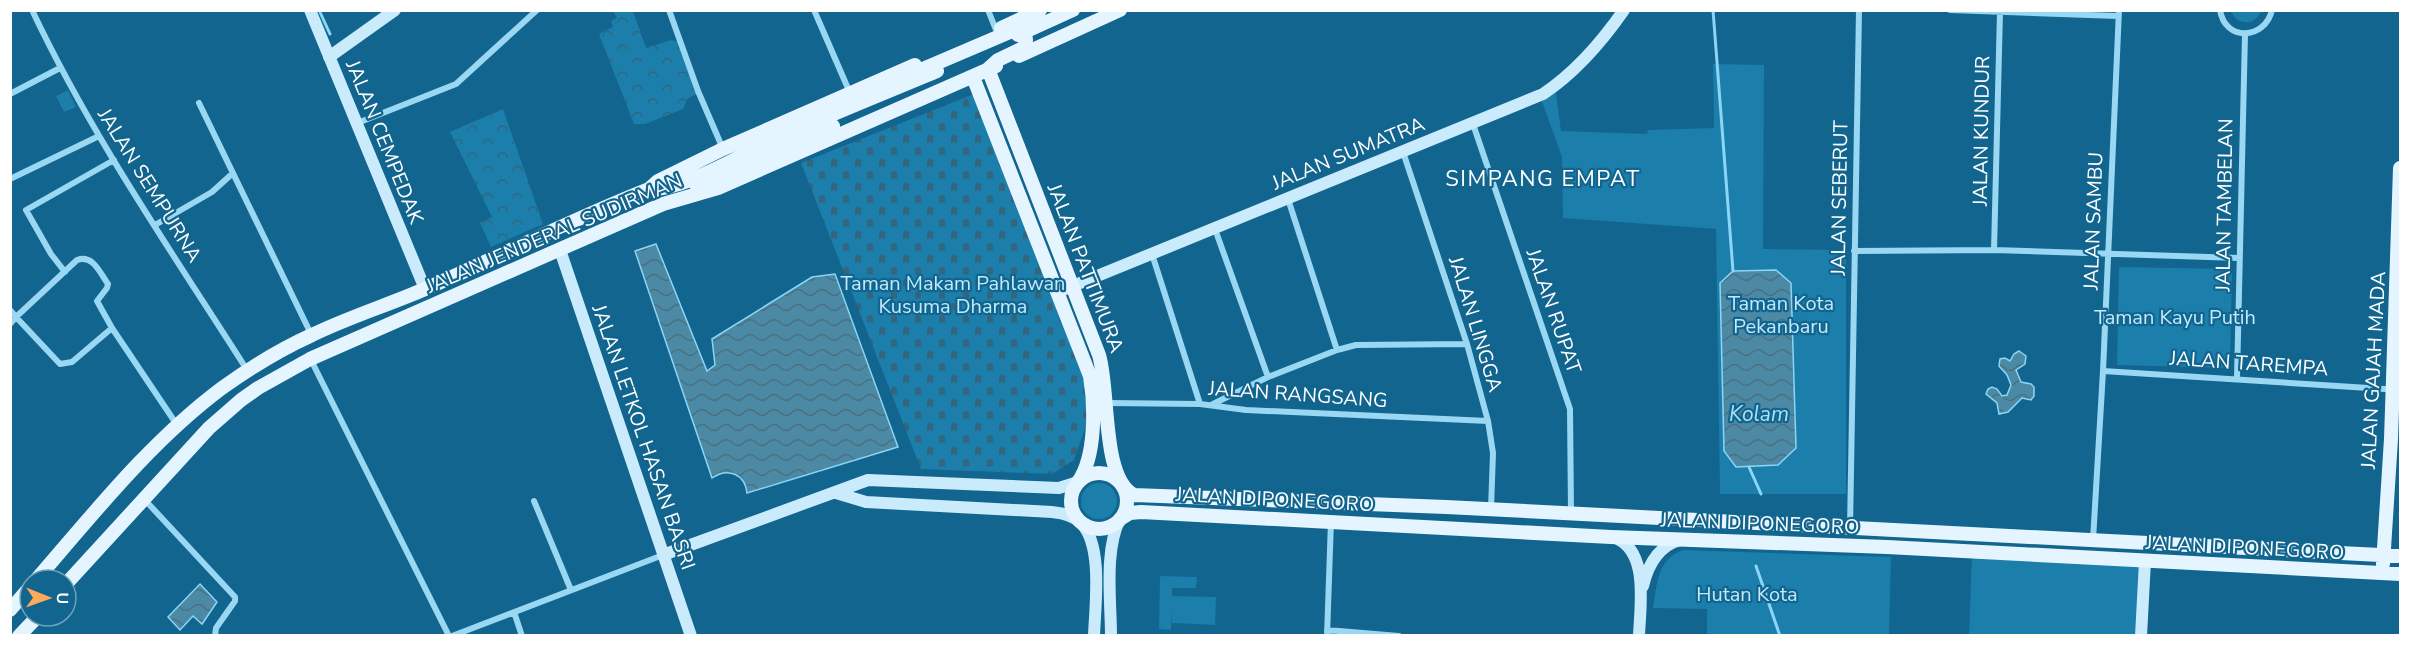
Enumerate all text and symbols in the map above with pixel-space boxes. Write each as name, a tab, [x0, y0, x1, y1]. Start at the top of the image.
street label: JALAN CEMPEDAK	[339, 55, 430, 228]
street label: JALAN KUNDUR	[1967, 56, 1996, 207]
street label: JALAN SEMPURNA	[91, 102, 208, 268]
street label: JALAN SUMATRA	[1267, 110, 1429, 197]
street label: JALAN TAMBELAN	[2209, 118, 2240, 293]
street label: JALAN SEBERUT	[1825, 120, 1854, 277]
street label: JALAN SAMBU	[2078, 152, 2109, 291]
district label: SIMPANG EMPAT	[1445, 164, 1641, 194]
street label: JALAN JENDERAL SUDIRMAN	[421, 167, 686, 300]
street label: JALAN PATTIMURA	[1040, 179, 1130, 357]
street label: JALAN RUPAT	[1519, 244, 1588, 377]
street label: JALAN LINGGA	[1442, 252, 1509, 396]
park label: Taman Makam Pahlawan Kusuma Dharma	[841, 270, 1065, 320]
street label: JALAN GAJAH MADA	[2355, 270, 2392, 471]
park label: Taman Kota Pekanbaru	[1728, 290, 1834, 340]
street label: JALAN LETKOL HASAN BASRI	[585, 300, 702, 573]
park label: Taman Kayu Putih	[2094, 304, 2256, 331]
street label: JALAN TAREMPA	[2168, 344, 2330, 383]
street label: JALAN RANGSANG	[1207, 375, 1388, 414]
water label: Kolam	[1729, 400, 1789, 428]
street label: JALAN DIPONEGORO	[1174, 481, 1375, 518]
street label: JALAN DIPONEGORO	[1659, 507, 1860, 540]
street label: JALAN DIPONEGORO	[2144, 529, 2345, 566]
north arrow	[18, 568, 78, 628]
park label: Hutan Kota	[1696, 581, 1798, 608]
text: U	[51, 592, 73, 604]

